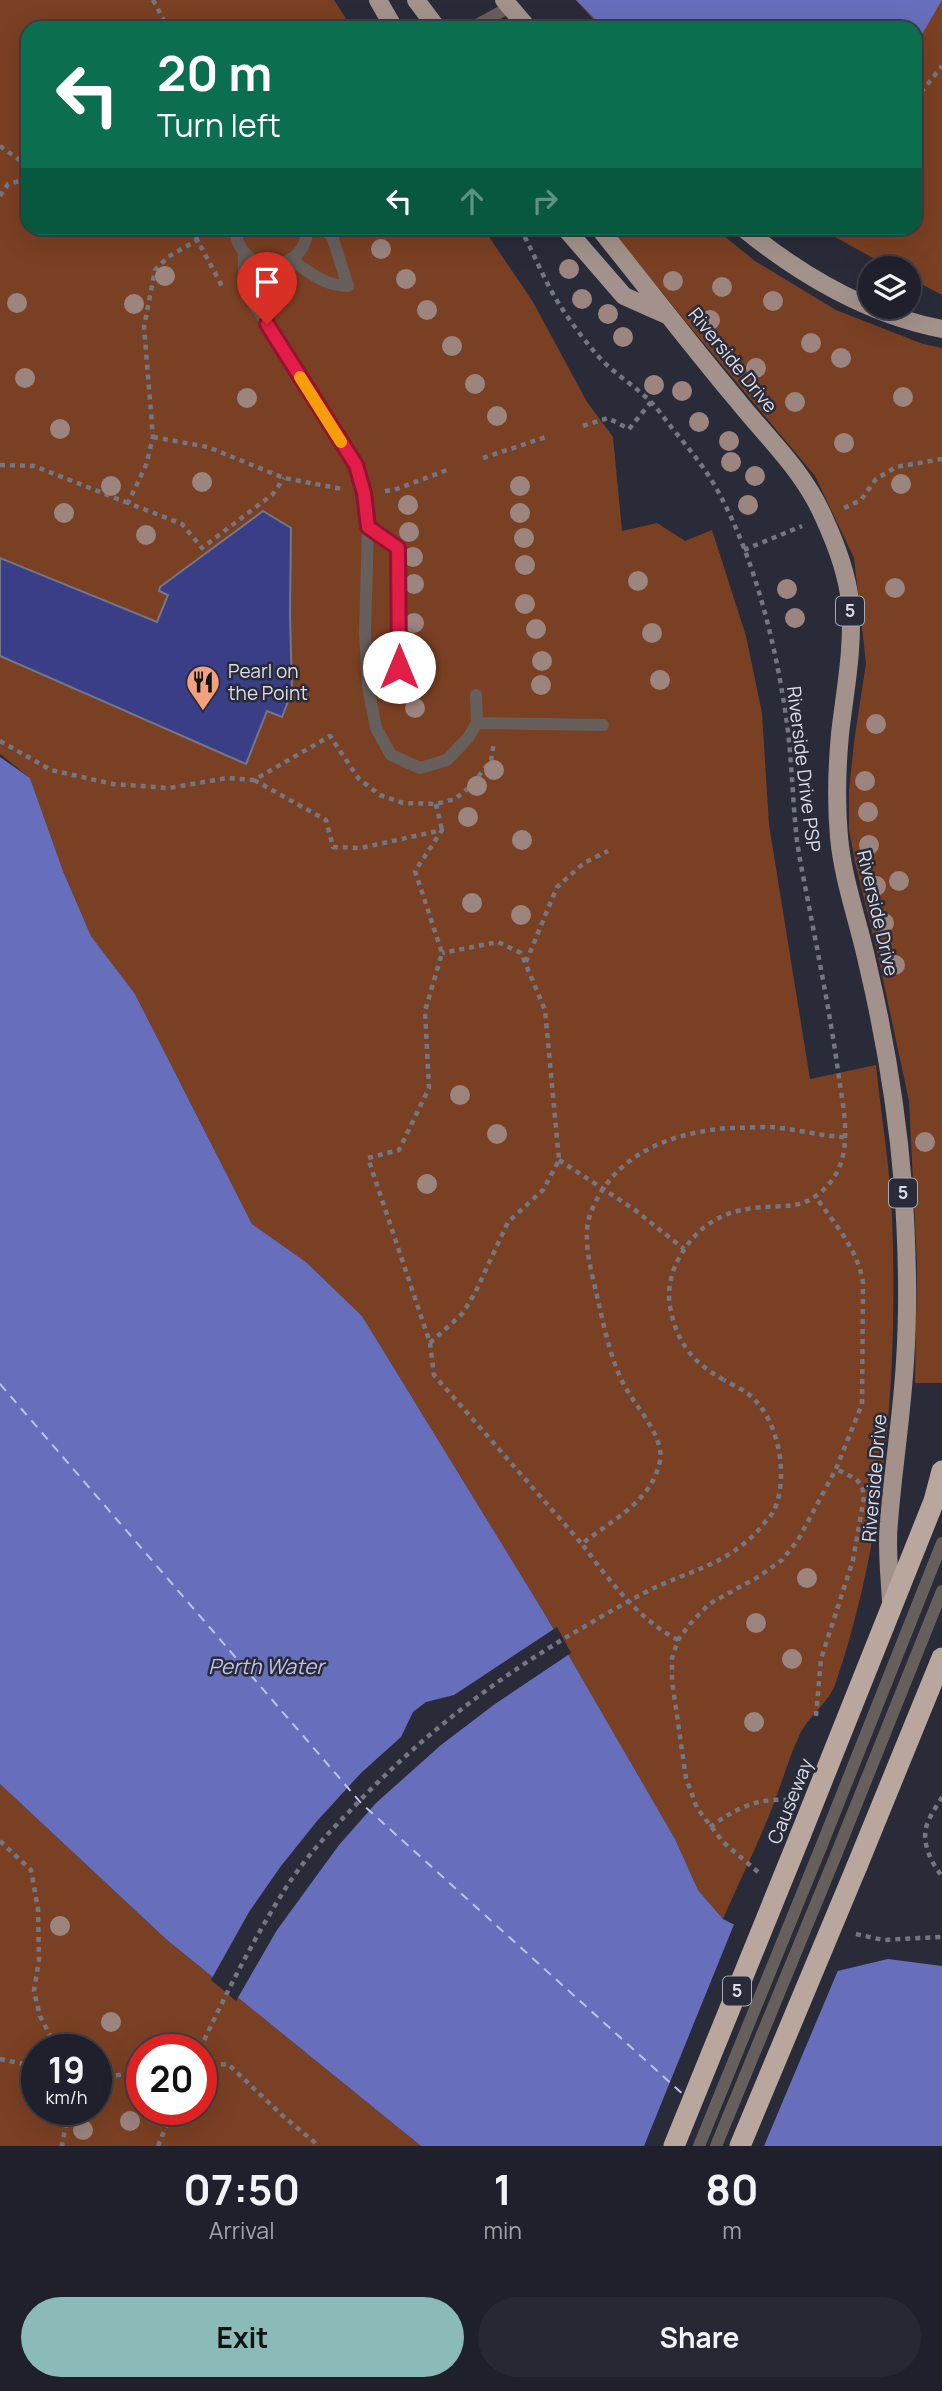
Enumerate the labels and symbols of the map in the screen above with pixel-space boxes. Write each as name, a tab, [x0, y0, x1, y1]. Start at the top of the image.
pin	[237, 252, 297, 324]
street label: Riverside Drive	[683, 302, 783, 418]
road number: 5	[836, 596, 864, 626]
position arrow	[362, 630, 436, 704]
place label: Pearl on the Point	[228, 658, 308, 706]
restaurant icon: Pearl on the Point	[184, 663, 222, 712]
street label: Riverside Drive PSP	[781, 685, 827, 853]
street label: Riverside Drive	[851, 848, 905, 978]
road number: 5	[889, 1178, 917, 1208]
street label: Riverside Drive	[855, 1413, 893, 1543]
water label: Perth Water	[208, 1652, 326, 1680]
street label: Causeway	[761, 1754, 819, 1848]
road number: 5	[723, 1977, 751, 2006]
speed limit sign: 20	[126, 2034, 217, 2125]

